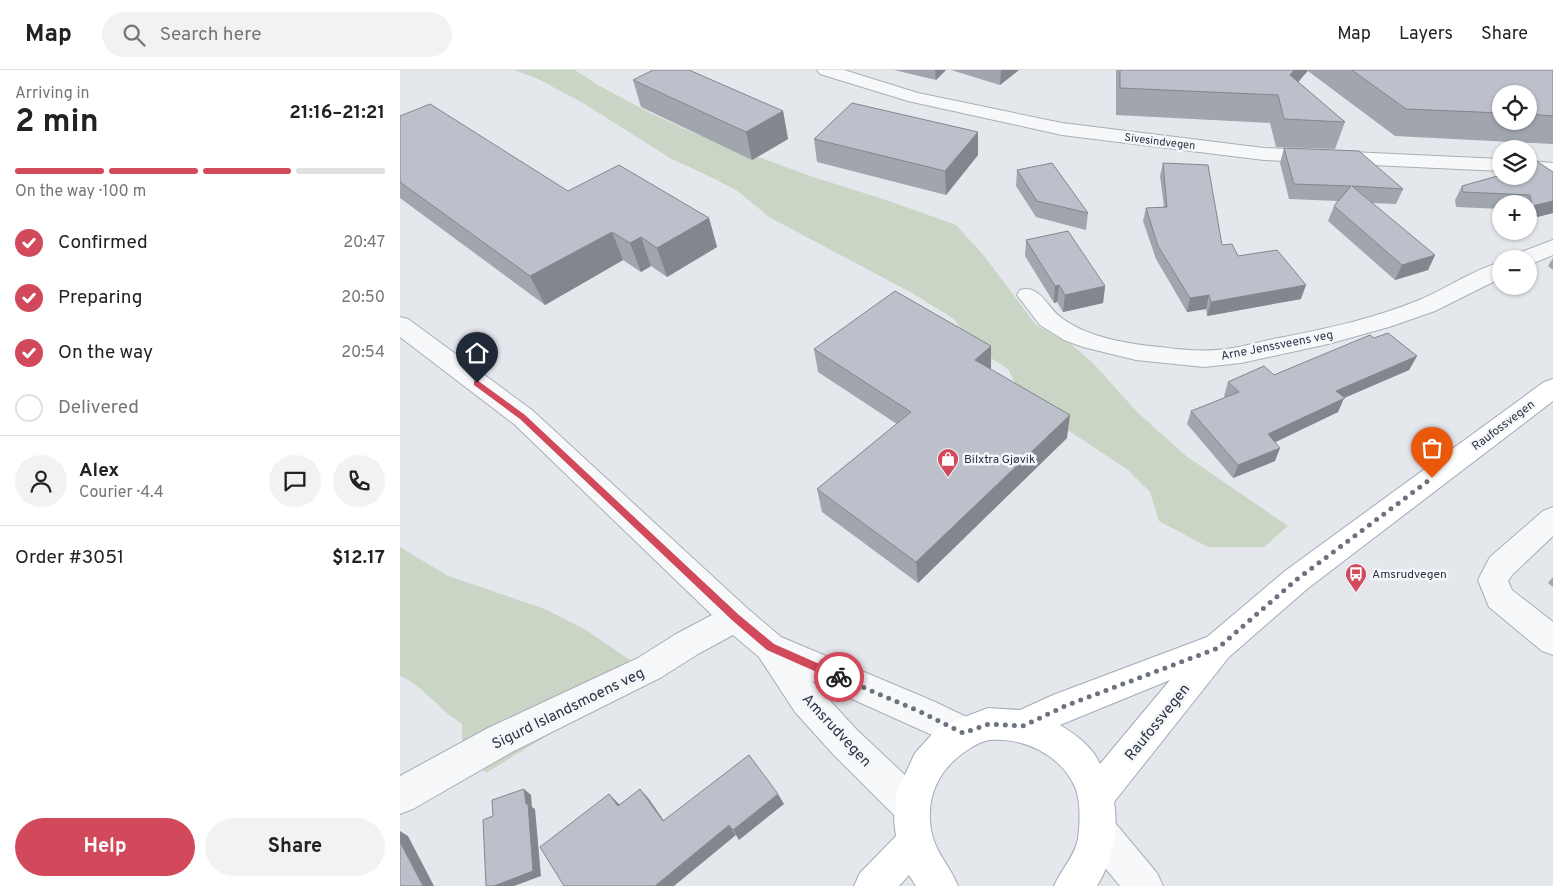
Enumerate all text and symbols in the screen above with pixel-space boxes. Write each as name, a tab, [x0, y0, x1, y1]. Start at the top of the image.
search box	[102, 12, 452, 57]
text: Map	[25, 20, 72, 50]
icon: search	[120, 21, 148, 49]
text: Search here	[160, 23, 261, 47]
text: Map	[1337, 23, 1371, 46]
text: Layers	[1399, 23, 1453, 46]
text: Share	[1481, 23, 1528, 46]
text: Arriving in	[15, 84, 90, 104]
map controls	[1492, 85, 1537, 295]
button: locate	[1492, 85, 1537, 130]
text: 21:16–21:21	[289, 101, 385, 125]
text: 2 min	[15, 103, 99, 143]
street label: Sivesindvegen	[1124, 131, 1196, 153]
button: layers	[1492, 140, 1537, 185]
text: On the way · 100 m	[15, 182, 146, 202]
button: +	[1492, 195, 1537, 240]
icon: check	[15, 229, 43, 257]
text: Confirmed	[58, 231, 148, 255]
text: 20:47	[343, 233, 385, 253]
button: −	[1492, 250, 1537, 295]
icon: check	[15, 284, 43, 312]
text: Preparing	[58, 286, 142, 310]
text: 20:50	[341, 288, 385, 308]
street label: Arne Jenssveens veg	[1220, 327, 1335, 365]
pin	[456, 332, 498, 383]
icon: check	[15, 339, 43, 367]
icon: home	[463, 339, 491, 367]
text: On the way	[58, 341, 153, 365]
text: 20:54	[341, 343, 385, 363]
text: Delivered	[58, 396, 139, 420]
street label: Raufossvegen	[1469, 397, 1538, 455]
pin	[1411, 427, 1453, 478]
icon: bag	[1418, 434, 1446, 462]
shop icon: Bilxtra Gjøvik	[936, 447, 960, 478]
place label: Bilxtra Gjøvik	[964, 452, 1035, 468]
button: person	[15, 455, 67, 507]
button: chat	[269, 455, 321, 507]
button: phone	[333, 455, 385, 507]
text: Alex	[79, 459, 119, 483]
text: Courier · 4.4	[79, 483, 164, 503]
text: Order #3051	[15, 546, 124, 570]
text: $12.17	[332, 546, 385, 570]
bus stop icon: Amsrudvegen	[1344, 562, 1368, 593]
place label: Amsrudvegen	[1372, 567, 1447, 583]
courier	[814, 652, 864, 702]
icon: bike	[825, 663, 853, 691]
street label: Sigurd Islandsmoens veg	[489, 664, 648, 755]
street label: Raufossvegen	[1121, 681, 1195, 765]
street label: Amsrudvegen	[797, 690, 875, 772]
button: Help	[15, 818, 195, 876]
button: Share	[205, 818, 385, 876]

